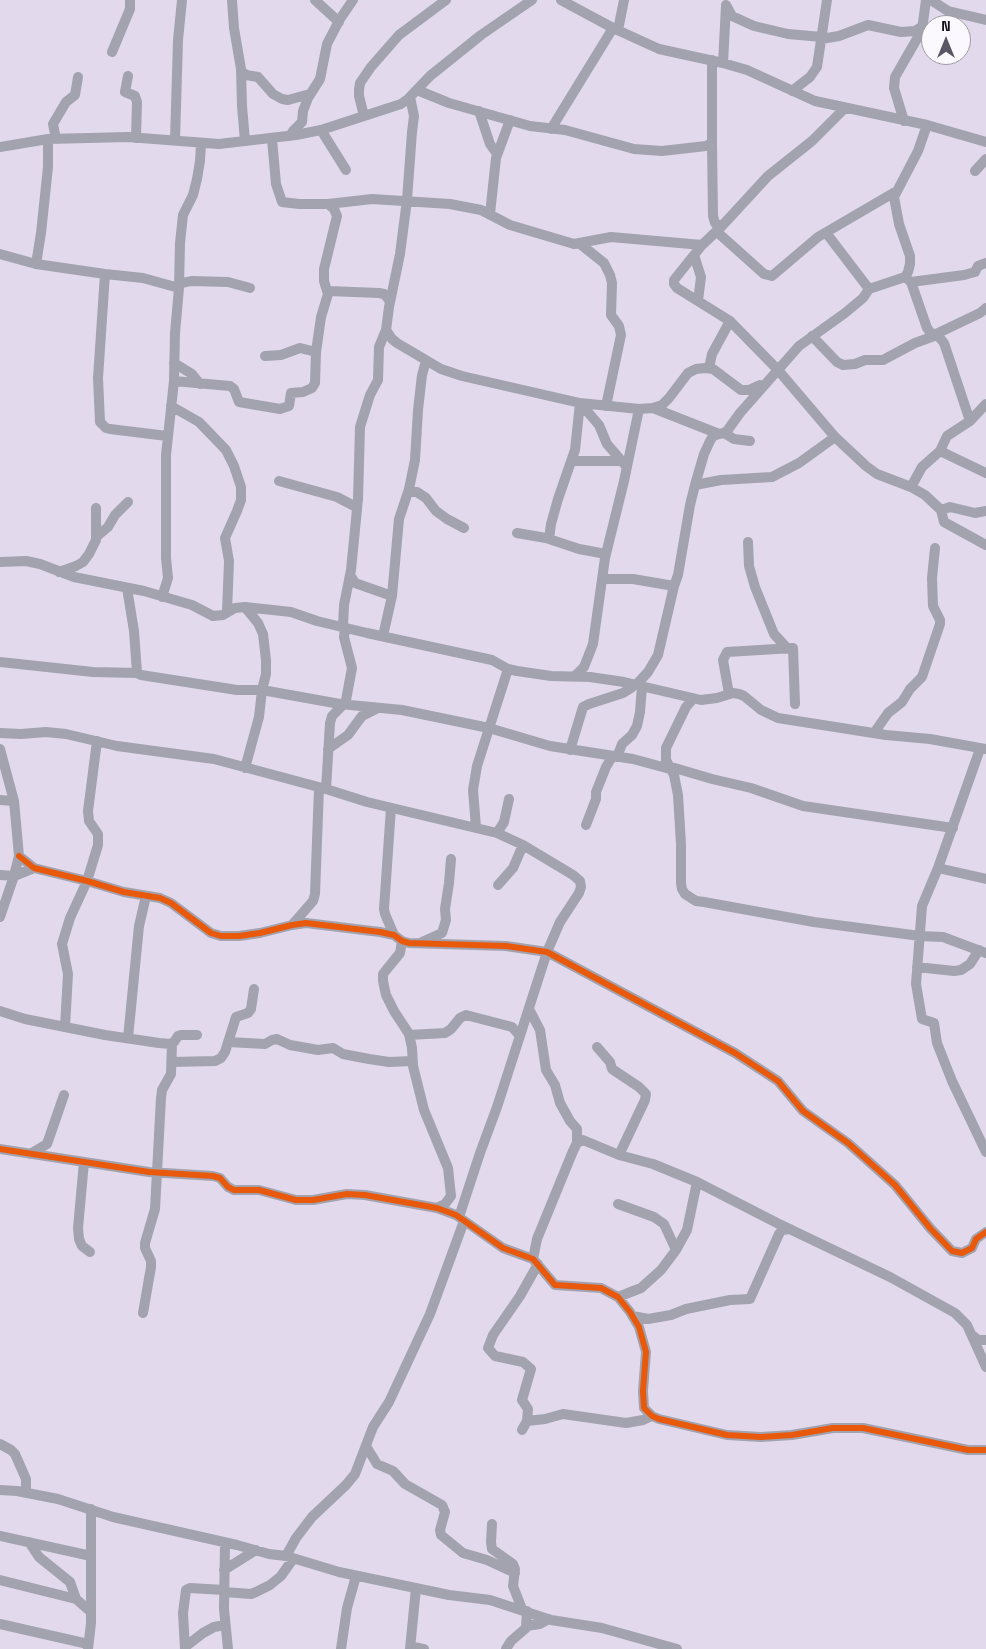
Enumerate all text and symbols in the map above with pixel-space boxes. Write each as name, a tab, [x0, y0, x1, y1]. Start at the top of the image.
north arrow	[921, 15, 971, 65]
text: N	[941, 17, 951, 35]

